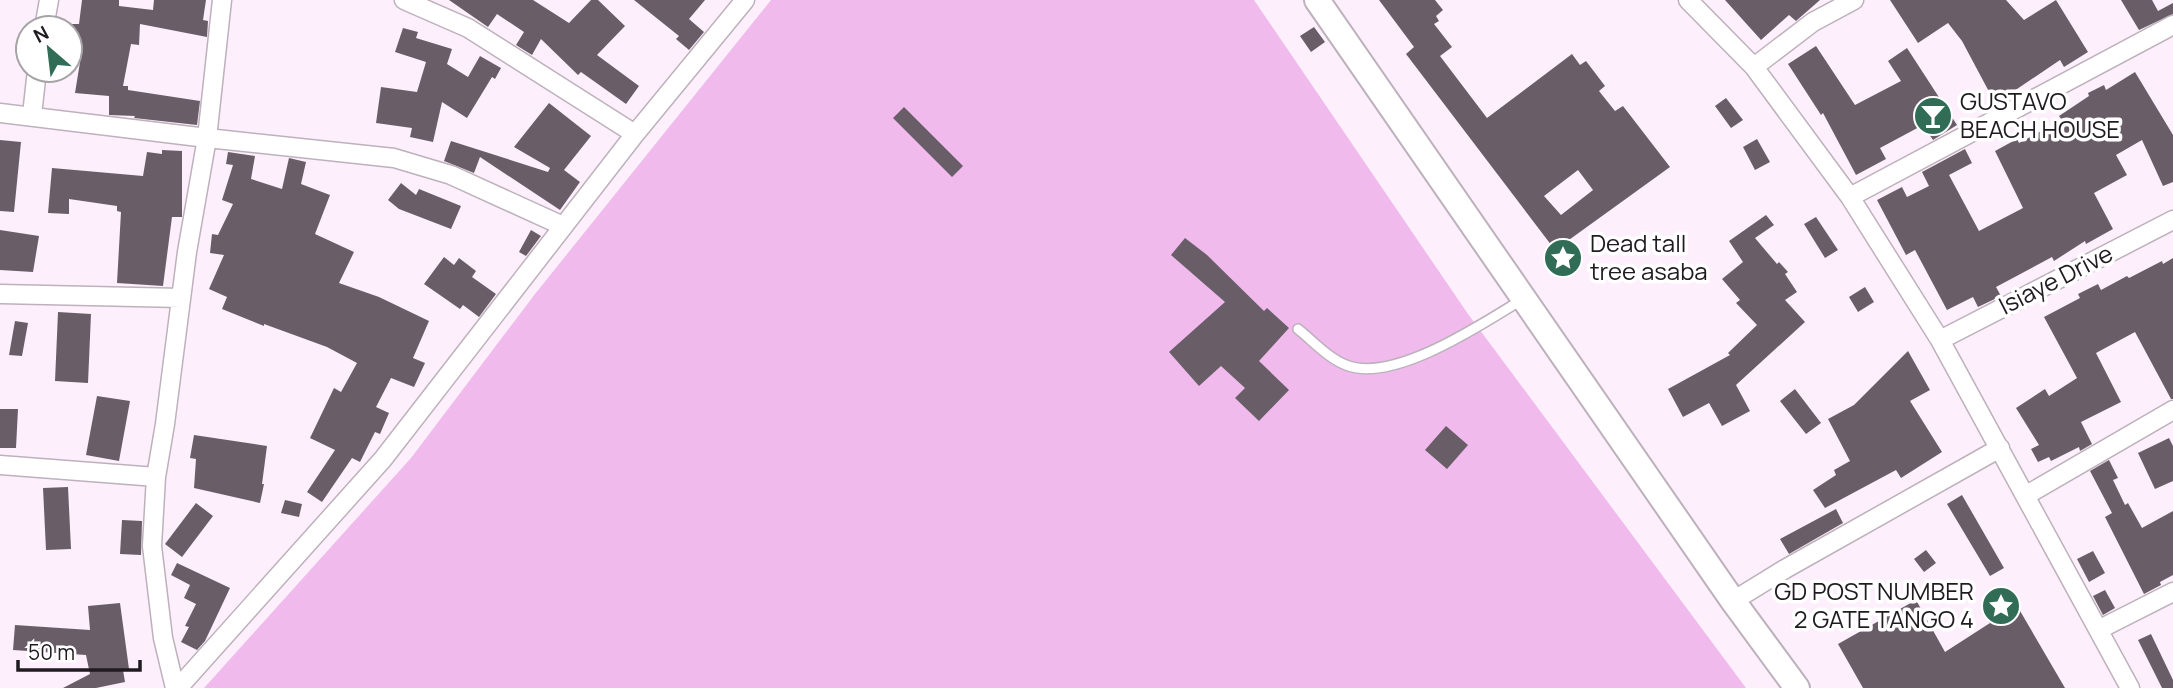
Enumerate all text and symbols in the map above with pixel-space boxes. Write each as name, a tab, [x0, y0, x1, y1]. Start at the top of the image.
north arrow	[14, 14, 84, 84]
text: N	[29, 19, 53, 49]
place label: GUSTAVO BEACH HOUSE	[1960, 84, 2120, 145]
bar icon: GUSTAVO BEACH HOUSE	[1912, 95, 1954, 137]
place label: Dead tall tree asaba	[1590, 226, 1708, 287]
street label: Isiaye Drive	[1993, 236, 2118, 321]
place icon: Dead tall tree asaba	[1542, 237, 1584, 279]
place label: GD POST NUMBER 2 GATE TANGO 4	[1774, 574, 1974, 635]
place icon: GD POST NUMBER 2 GATE TANGO 4	[1980, 585, 2022, 627]
scale bar	[18, 628, 140, 672]
text: 50 m	[28, 638, 75, 666]

